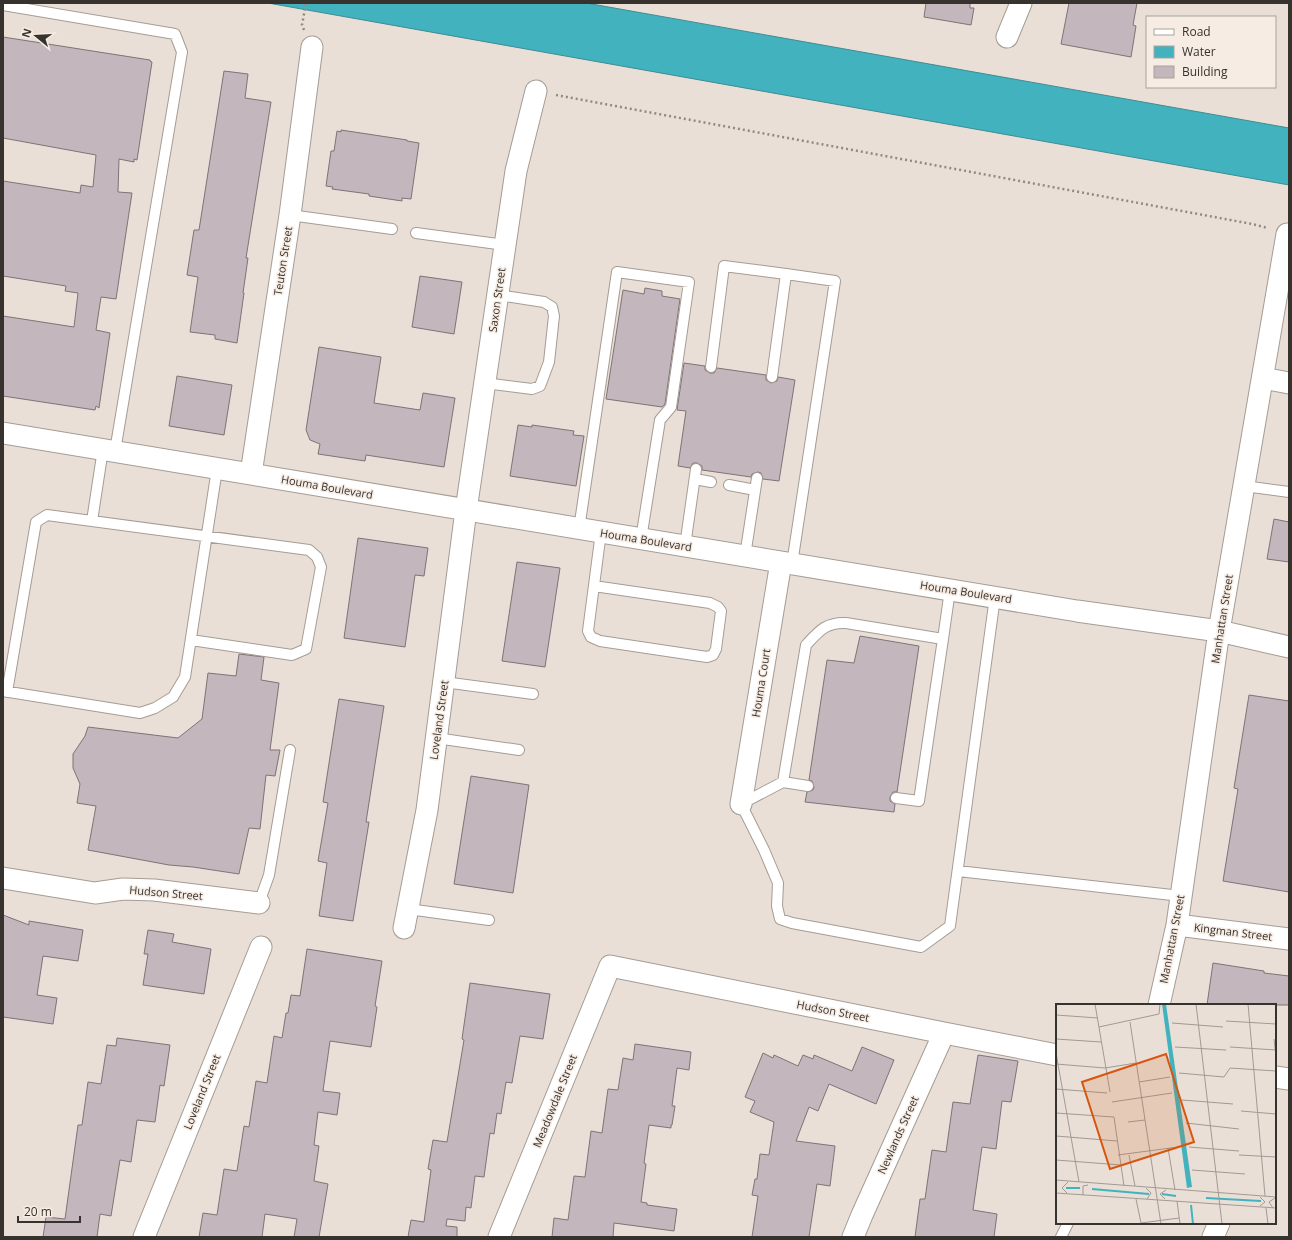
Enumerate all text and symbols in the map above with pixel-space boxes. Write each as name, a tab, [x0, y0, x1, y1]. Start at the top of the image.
north arrow	[16, 16, 56, 56]
legend	[1146, 16, 1276, 88]
text: Road	[1182, 23, 1211, 40]
text: N	[17, 26, 35, 39]
text: Water	[1182, 43, 1216, 60]
text: Building	[1182, 63, 1228, 80]
street label: Teuton Street	[270, 225, 295, 297]
street label: Saxon Street	[485, 267, 508, 333]
street label: Houma Boulevard	[280, 471, 374, 502]
street label: Houma Boulevard	[599, 525, 693, 554]
street label: Manhattan Street	[1207, 573, 1236, 664]
street label: Houma Boulevard	[919, 577, 1013, 606]
street label: Houma Court	[748, 647, 773, 718]
street label: Loveland Street	[426, 679, 452, 761]
street label: Hudson Street	[129, 882, 204, 903]
street label: Manhattan Street	[1156, 893, 1187, 984]
street label: Kingman Street	[1193, 919, 1273, 944]
street label: Hudson Street	[795, 996, 871, 1025]
inset map	[1056, 1004, 1276, 1224]
street label: Loveland Street	[180, 1052, 223, 1132]
street label: Meadowdale Street	[529, 1052, 580, 1150]
street label: Newlands Street	[874, 1093, 922, 1176]
scale bar	[18, 1198, 80, 1224]
text: 20 m	[24, 1203, 52, 1220]

